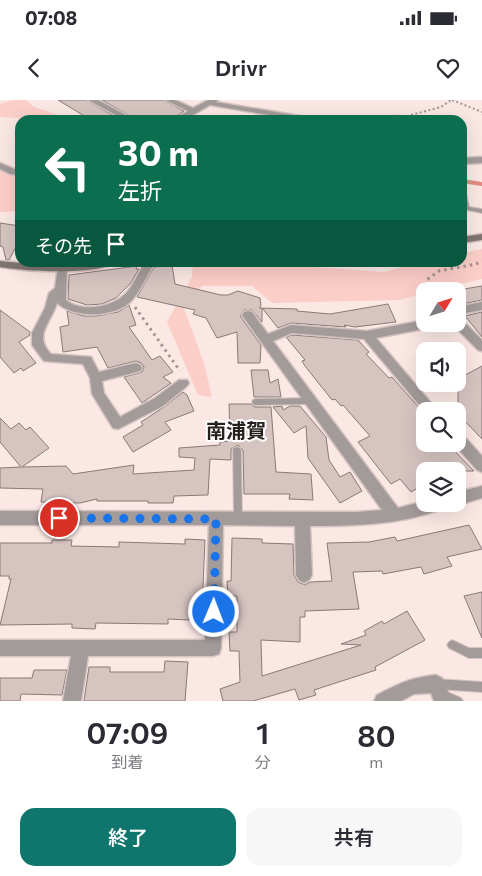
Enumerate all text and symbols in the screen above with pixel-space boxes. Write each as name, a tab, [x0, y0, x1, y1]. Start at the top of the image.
text: 07:08	[25, 6, 77, 29]
icon: back	[20, 54, 48, 82]
text: Drivr	[215, 54, 267, 81]
icon: heart	[434, 54, 462, 82]
text: 30 m	[118, 130, 199, 173]
icon: left	[35, 135, 100, 200]
text: 左折	[118, 177, 162, 204]
icon: arrive	[102, 230, 130, 258]
text: その先	[35, 234, 92, 257]
north arrow	[416, 282, 466, 332]
map controls	[416, 282, 466, 512]
button: sound	[416, 342, 466, 392]
button: search	[416, 402, 466, 452]
district label: 南浦賀	[206, 418, 266, 442]
button: layers	[416, 462, 466, 512]
pin	[38, 497, 80, 539]
icon: arrive	[45, 504, 73, 532]
position arrow	[187, 585, 239, 637]
text: 07:09	[86, 713, 168, 750]
text: 1	[256, 713, 269, 750]
text: 80	[357, 716, 395, 753]
text: 到着	[111, 752, 143, 771]
text: 分	[255, 752, 271, 771]
text: m	[369, 752, 383, 771]
button: 終了	[20, 808, 236, 866]
button: 共有	[246, 808, 462, 866]

